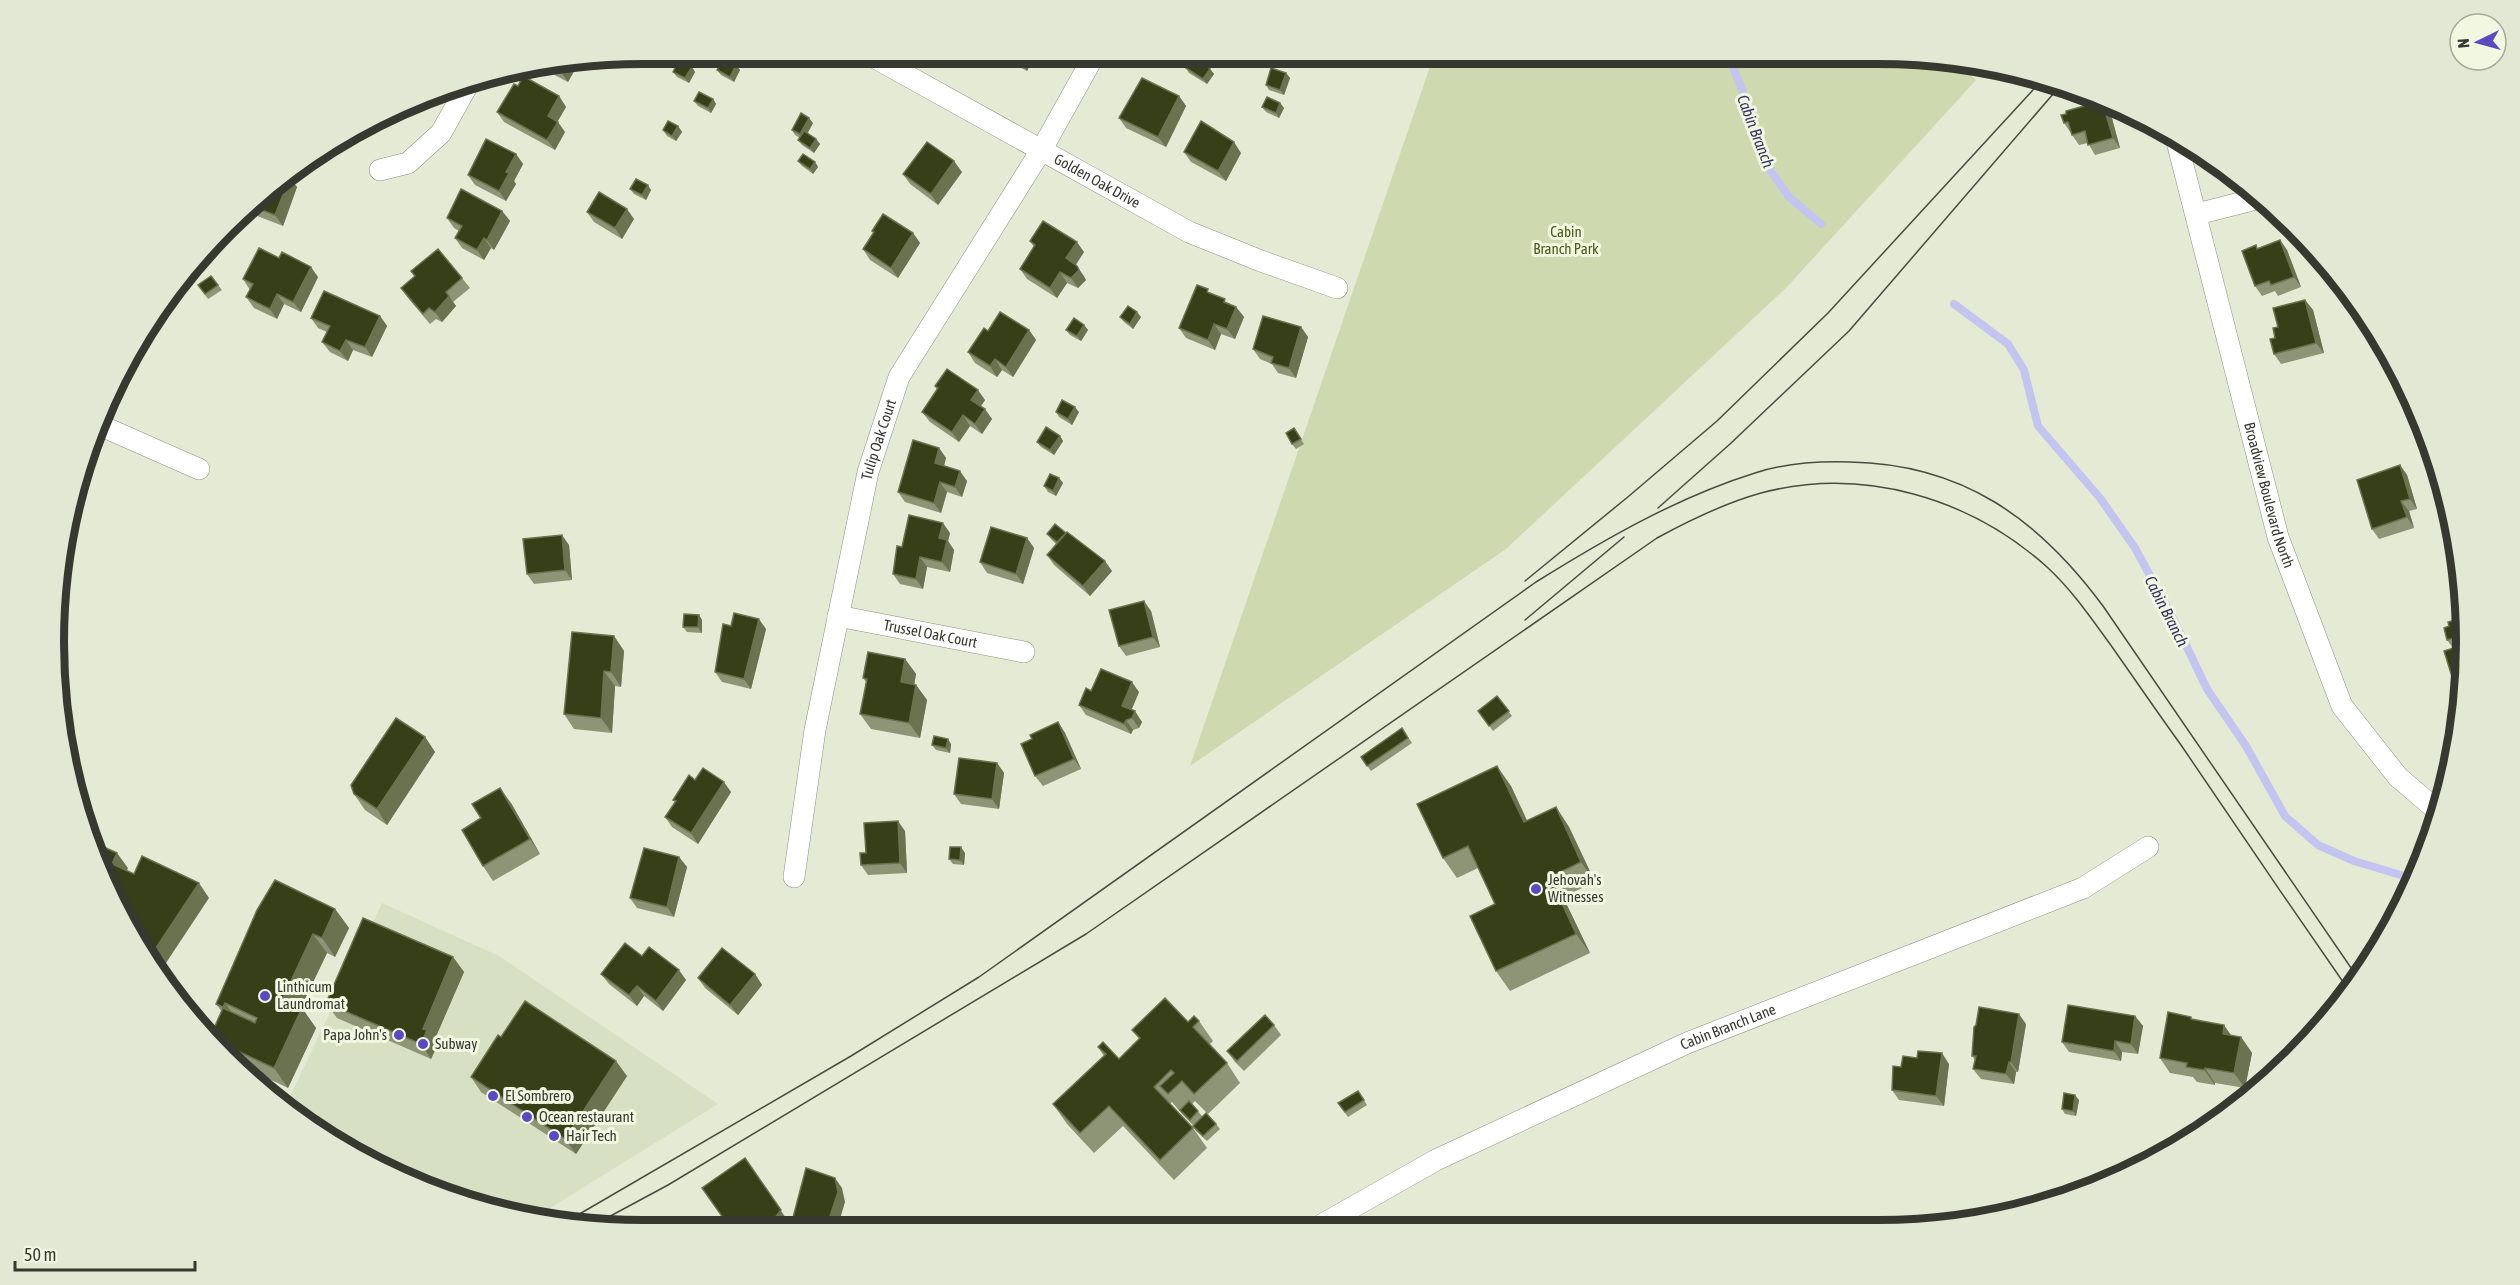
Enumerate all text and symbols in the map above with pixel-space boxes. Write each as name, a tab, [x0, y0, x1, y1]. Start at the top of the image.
north arrow	[2448, 12, 2508, 72]
text: N	[2454, 38, 2472, 49]
water label: Cabin Branch	[1734, 92, 1778, 170]
street label: Golden Oak Drive	[1051, 150, 1144, 211]
park label: Cabin Branch Park	[1533, 223, 1599, 257]
street label: Tulip Oak Court	[858, 397, 899, 481]
street label: Broadview Boulevard North	[2241, 420, 2298, 570]
water label: Cabin Branch	[2142, 573, 2193, 649]
street label: Trussel Oak Court	[882, 616, 979, 651]
place label: Jehovah's Witnesses	[1548, 871, 1603, 905]
marker: Jehovah's Witnesses	[1529, 882, 1543, 896]
place label: Linthicum Laundromat	[277, 978, 345, 1012]
marker: Linthicum Laundromat	[258, 989, 272, 1003]
street label: Cabin Branch Lane	[1677, 1000, 1778, 1053]
place label: Papa John's	[323, 1026, 387, 1043]
marker: Papa John's	[392, 1028, 406, 1042]
place label: Subway	[435, 1035, 477, 1052]
marker: Subway	[416, 1037, 430, 1051]
place label: El Sombrero	[505, 1087, 571, 1104]
marker: El Sombrero	[486, 1089, 500, 1103]
place label: Ocean restaurant	[539, 1108, 634, 1125]
marker: Ocean restaurant	[520, 1110, 534, 1124]
place label: Hair Tech	[566, 1127, 617, 1144]
marker: Hair Tech	[547, 1129, 561, 1143]
scale bar	[15, 1234, 195, 1272]
text: 50 m	[24, 1244, 56, 1265]

